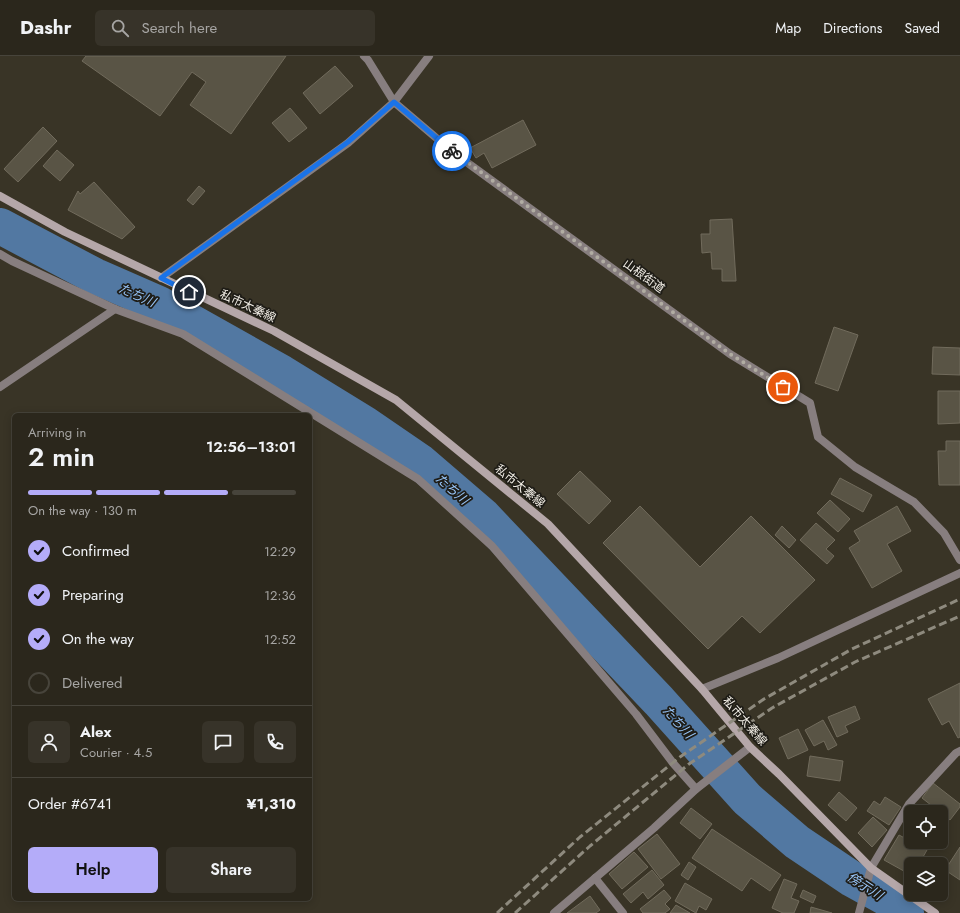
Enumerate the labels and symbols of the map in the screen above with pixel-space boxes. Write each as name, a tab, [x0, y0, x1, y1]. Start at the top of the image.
courier	[432, 131, 472, 171]
street label: 山根街道	[619, 255, 669, 297]
pin	[172, 275, 206, 309]
water label: たち川	[115, 278, 160, 312]
street label: 私市太秦線	[217, 285, 279, 327]
pin	[766, 370, 800, 404]
street label: 私市太秦線	[491, 460, 549, 512]
water label: たち川	[431, 469, 474, 510]
street label: 私市太秦線	[719, 692, 771, 750]
water label: たち川	[658, 701, 699, 744]
water label: 傍示川	[843, 867, 888, 906]

